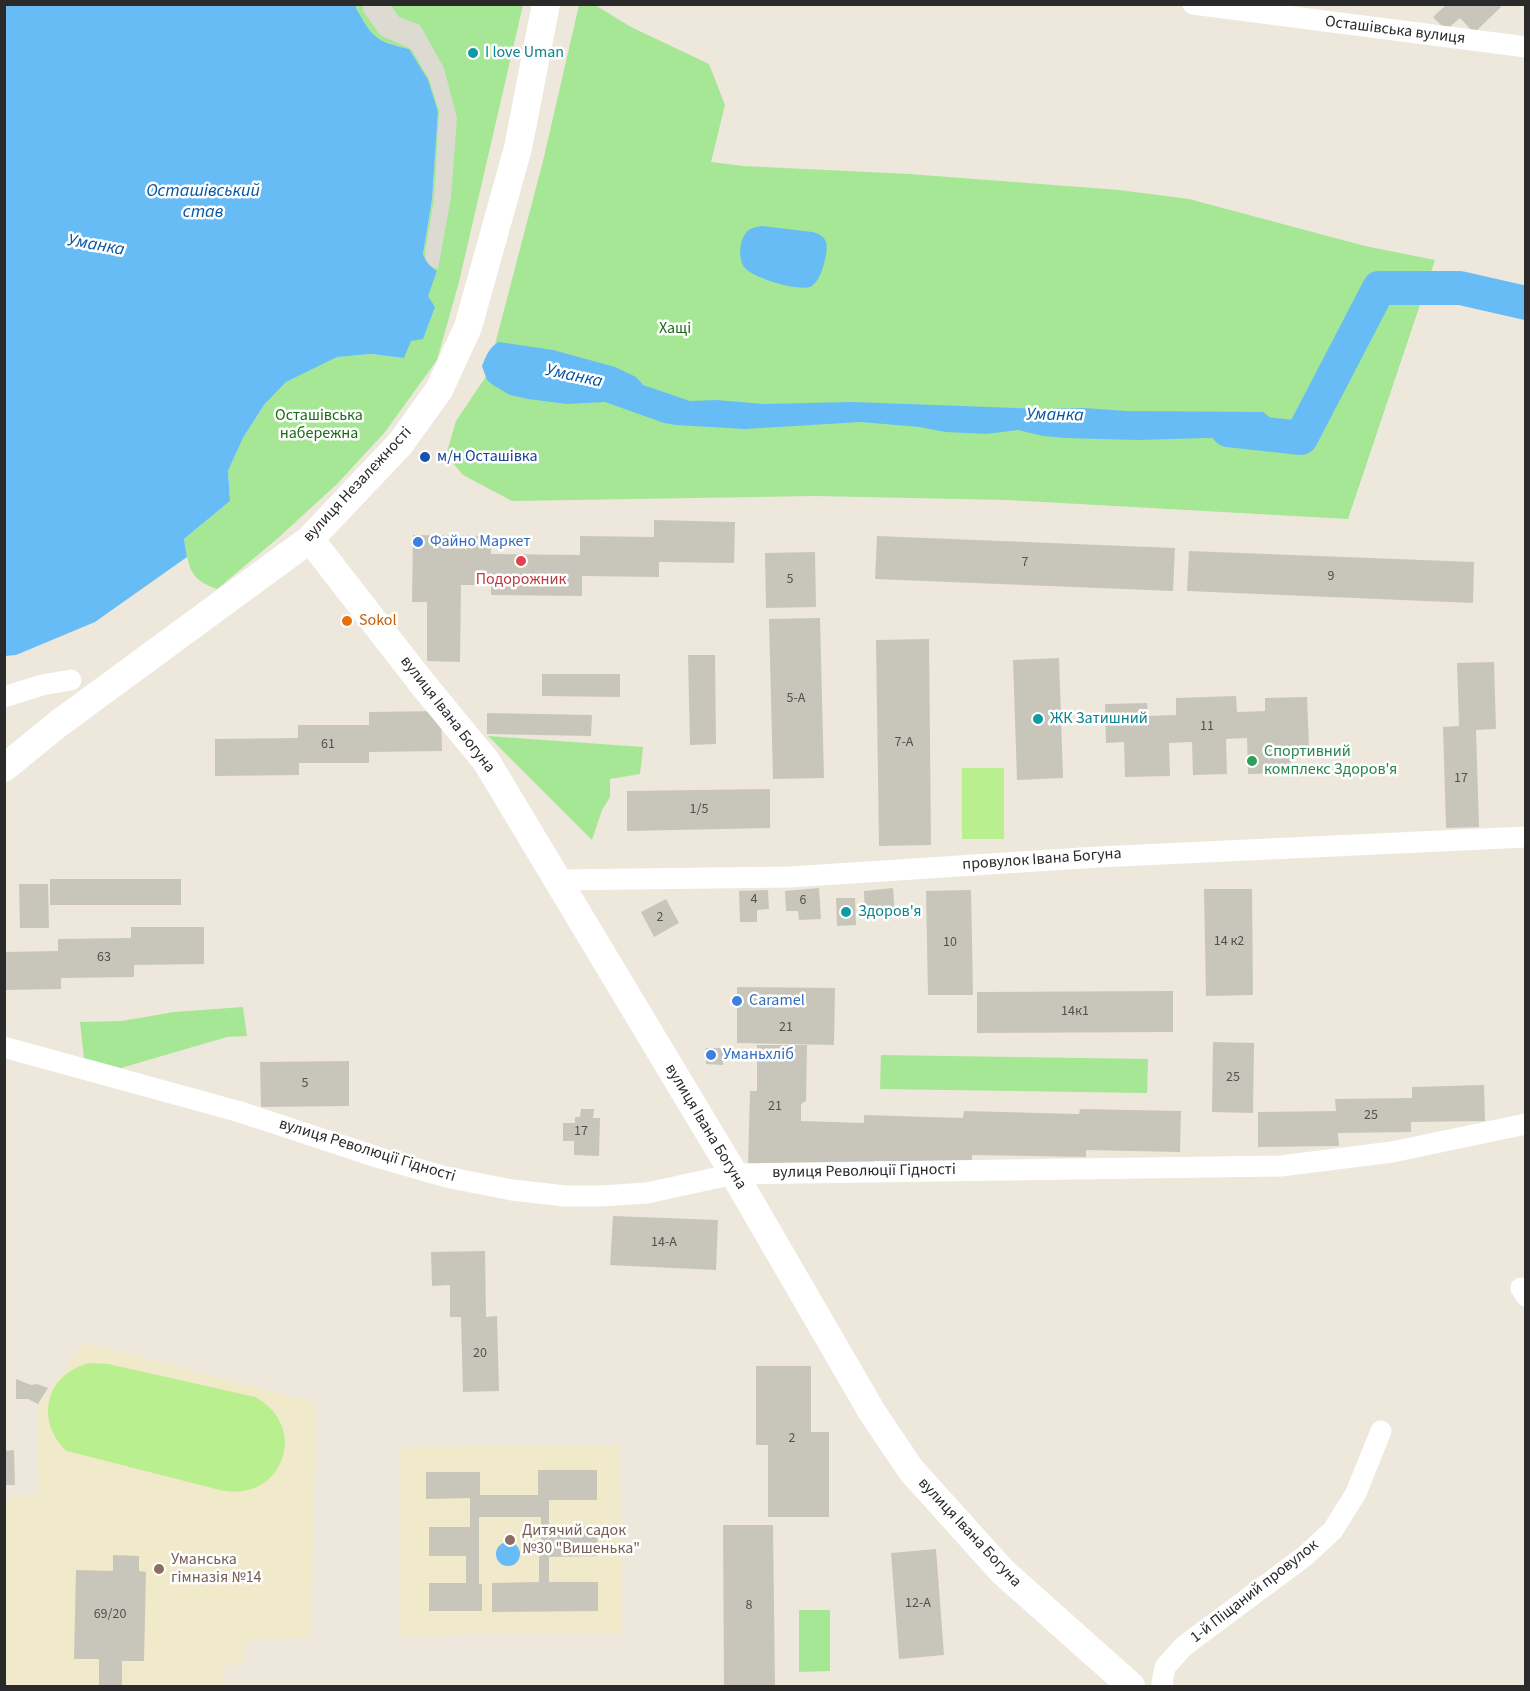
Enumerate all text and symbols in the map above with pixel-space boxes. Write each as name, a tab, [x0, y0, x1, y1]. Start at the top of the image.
street label: Осташівська вулиця	[1324, 13, 1466, 49]
place label: I love Uman	[485, 43, 564, 63]
marker: I love Uman	[466, 46, 480, 60]
water label: Осташівський став	[146, 181, 260, 224]
water label: Уманка	[66, 230, 126, 262]
park label: Хащі	[659, 319, 691, 339]
water label: Уманка	[544, 360, 604, 394]
water label: Уманка	[1026, 405, 1084, 427]
park label: Осташівська набережна	[275, 406, 363, 444]
street label: вулиця Незалежності	[300, 423, 416, 547]
place label: м/н Осташівка	[437, 447, 538, 467]
marker: м/н Осташівка	[418, 450, 432, 464]
place label: Файно Маркет	[430, 532, 531, 552]
marker: Файно Маркет	[411, 535, 425, 549]
marker: Подорожник	[514, 554, 528, 568]
house number: 7	[1022, 555, 1028, 571]
house number: 9	[1328, 569, 1334, 585]
place label: Подорожник	[476, 570, 566, 590]
house number: 5	[787, 572, 793, 588]
place label: Sokol	[359, 611, 397, 631]
marker: Sokol	[340, 614, 354, 628]
street label: вулиця Івана Богуна	[395, 653, 499, 777]
house number: 5-А	[787, 691, 805, 707]
place label: ЖК Затишний	[1050, 709, 1148, 729]
marker: ЖК Затишний	[1031, 712, 1045, 726]
house number: 11	[1200, 719, 1214, 735]
house number: 7-А	[895, 735, 913, 751]
house number: 61	[321, 737, 335, 753]
place label: Спортивний комплекс Здоров'я	[1264, 742, 1397, 780]
marker: Спортивний комплекс Здоров'я	[1245, 754, 1259, 768]
house number: 17	[1454, 771, 1468, 787]
house number: 1/5	[690, 802, 708, 818]
street label: провулок Івана Богуна	[962, 845, 1122, 875]
house number: 4	[751, 892, 757, 908]
house number: 6	[800, 893, 806, 909]
place label: Здоров'я	[858, 902, 921, 922]
marker: Здоров'я	[839, 905, 853, 919]
house number: 2	[657, 910, 663, 926]
house number: 14 к2	[1214, 934, 1244, 950]
house number: 10	[943, 935, 957, 951]
house number: 63	[97, 950, 111, 966]
place label: Caramel	[749, 991, 805, 1011]
marker: Caramel	[730, 994, 744, 1008]
house number: 14к1	[1061, 1004, 1089, 1020]
house number: 21	[779, 1020, 793, 1036]
place label: Уманьхліб	[723, 1045, 794, 1065]
marker: Уманьхліб	[704, 1048, 718, 1062]
street label: вулиця Івана Богуна	[660, 1061, 750, 1193]
house number: 25	[1226, 1070, 1240, 1086]
house number: 5	[302, 1076, 308, 1092]
house number: 21	[768, 1099, 782, 1115]
house number: 25	[1364, 1108, 1378, 1124]
street label: вулиця Революції Гідності	[276, 1115, 458, 1187]
house number: 17	[574, 1124, 588, 1140]
street label: вулиця Революції Гідності	[772, 1161, 956, 1183]
house number: 14-А	[651, 1235, 677, 1251]
house number: 20	[473, 1346, 487, 1362]
house number: 2	[789, 1431, 795, 1447]
street label: вулиця Івана Богуна	[913, 1474, 1025, 1592]
place label: Дитячий садок №30 "Вишенька"	[522, 1521, 640, 1559]
marker: Дитячий садок №30 "Вишенька"	[503, 1533, 517, 1547]
street label: 1-й Піщаний провулок	[1187, 1536, 1323, 1648]
place label: Уманська гімназія №14	[171, 1550, 262, 1588]
marker: Уманська гімназія №14	[152, 1562, 166, 1576]
house number: 12-А	[905, 1596, 931, 1612]
house number: 8	[746, 1598, 752, 1614]
house number: 69/20	[94, 1607, 126, 1623]

